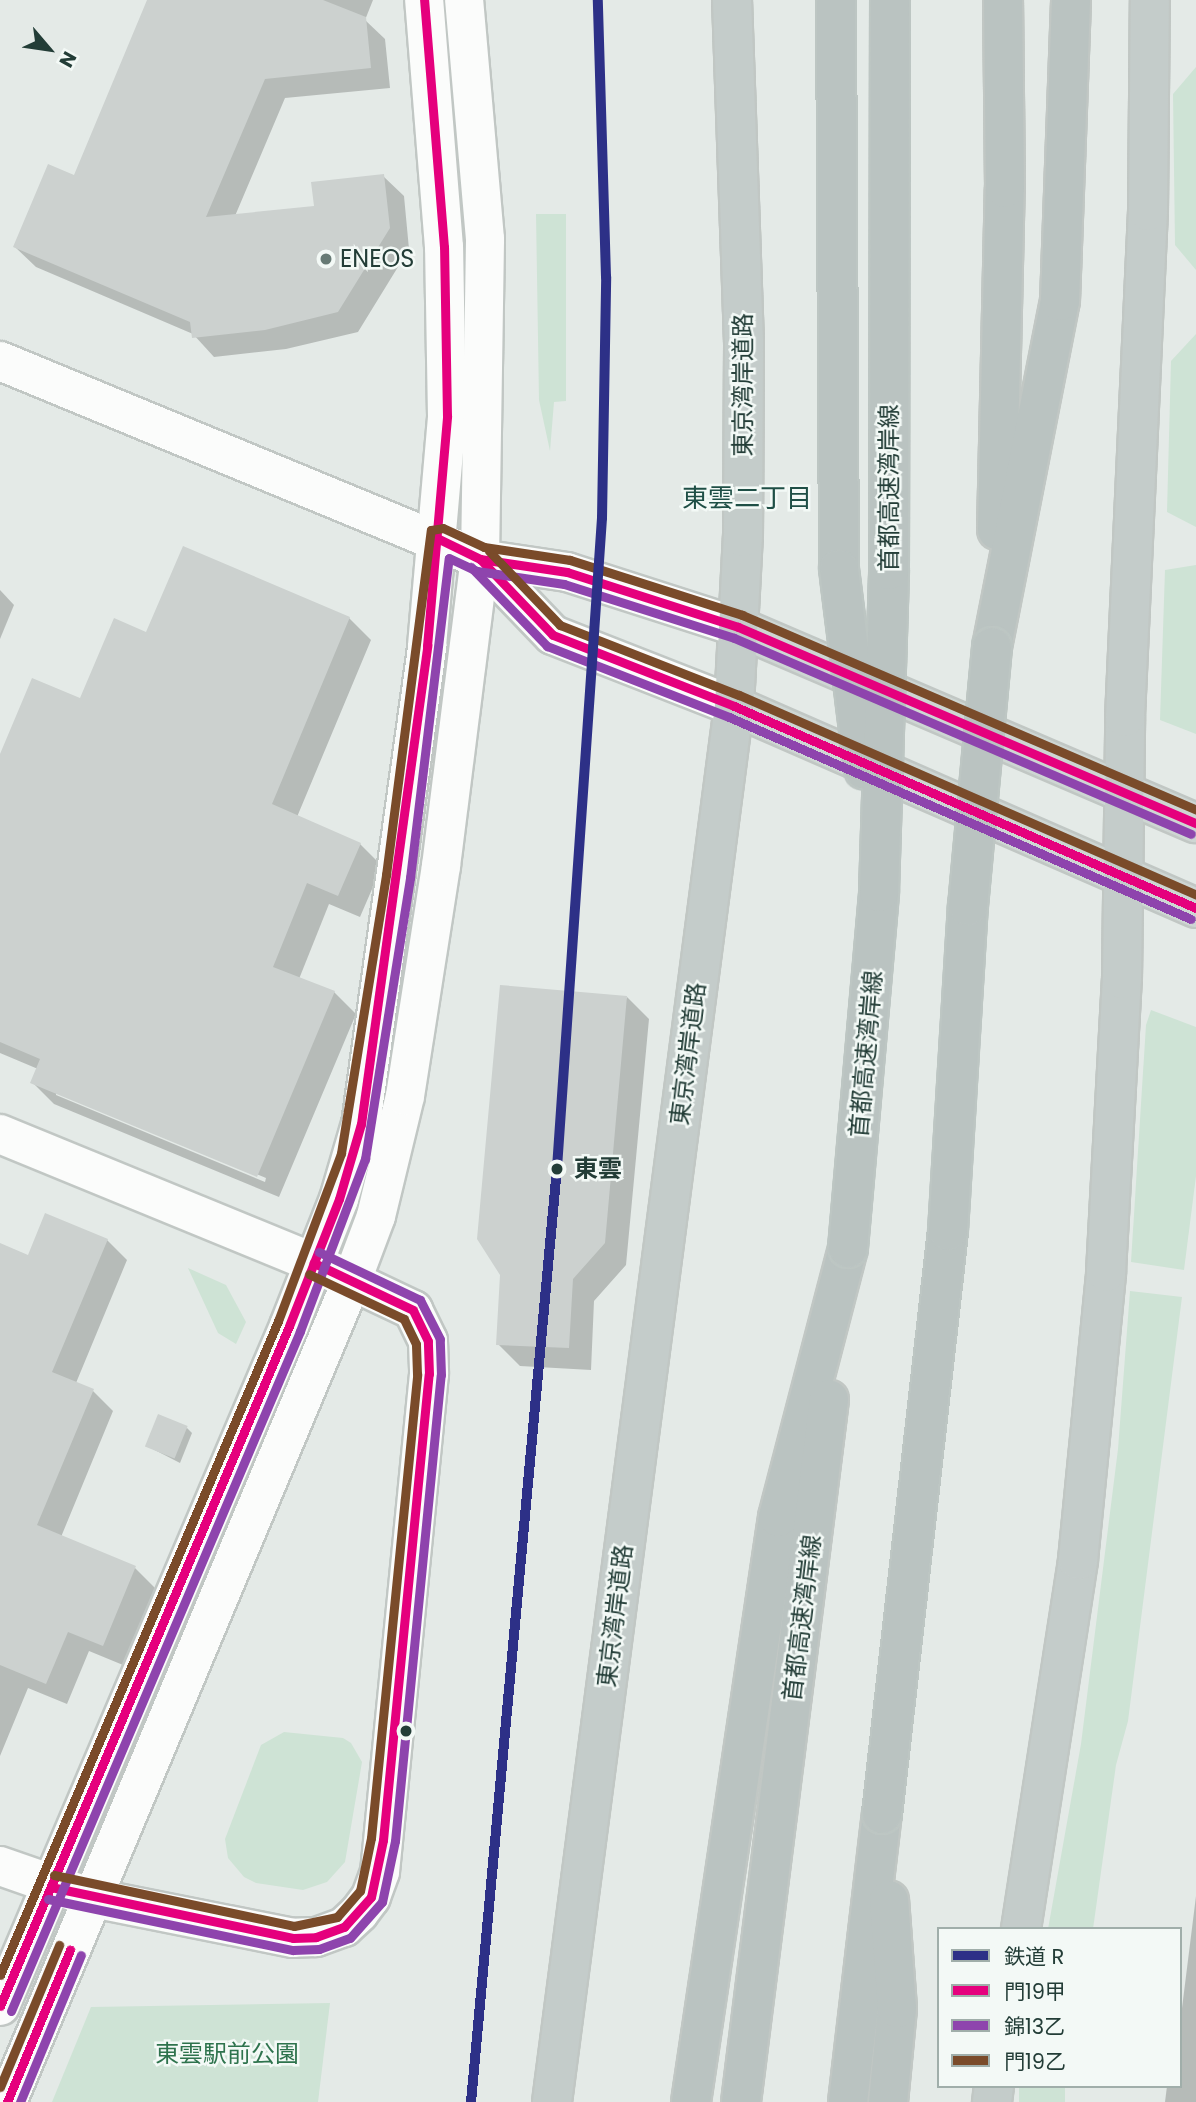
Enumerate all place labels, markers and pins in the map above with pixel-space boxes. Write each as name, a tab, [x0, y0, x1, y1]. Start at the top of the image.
place label: ENEOS	[340, 245, 414, 273]
marker: ENEOS	[318, 251, 334, 267]
place label: 東雲	[574, 1155, 622, 1183]
marker: 東雲	[546, 1158, 568, 1180]
unlabelled marker	[399, 1724, 413, 1738]

